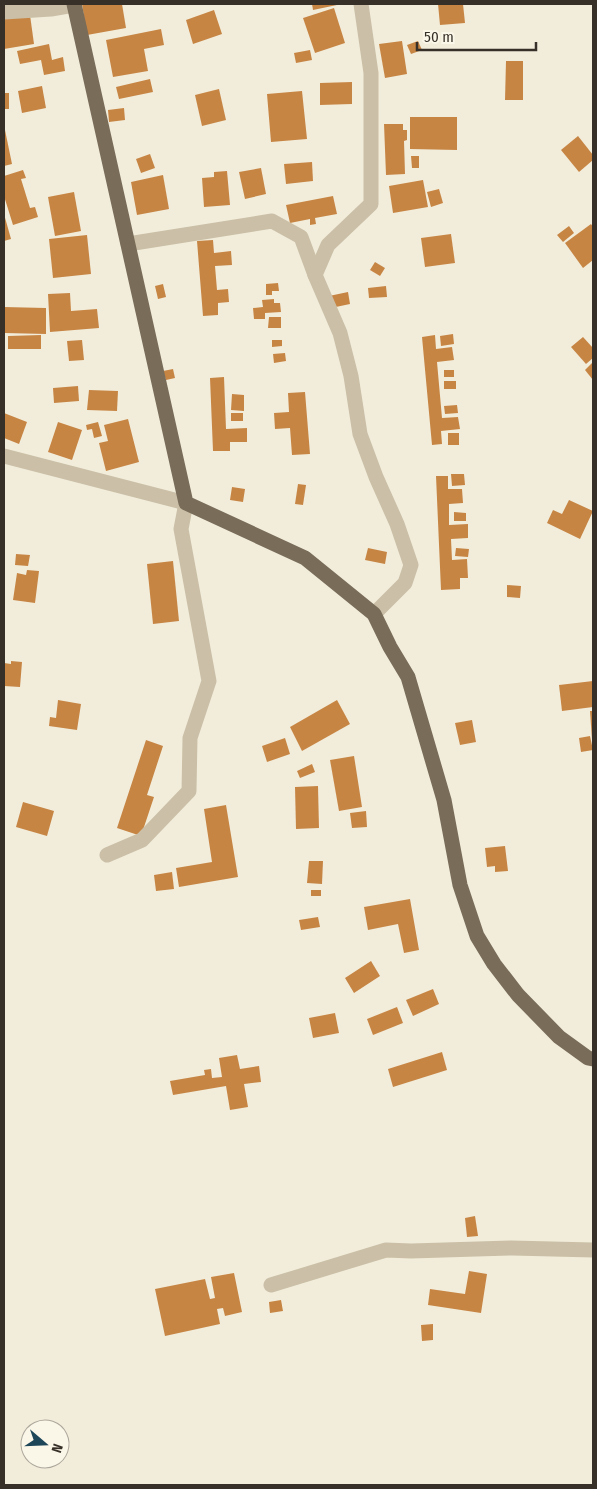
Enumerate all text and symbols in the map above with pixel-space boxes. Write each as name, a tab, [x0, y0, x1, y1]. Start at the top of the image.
scale bar	[417, 20, 536, 52]
text: 50 m	[424, 28, 454, 46]
north arrow	[20, 1419, 70, 1469]
text: N	[47, 1441, 66, 1455]

